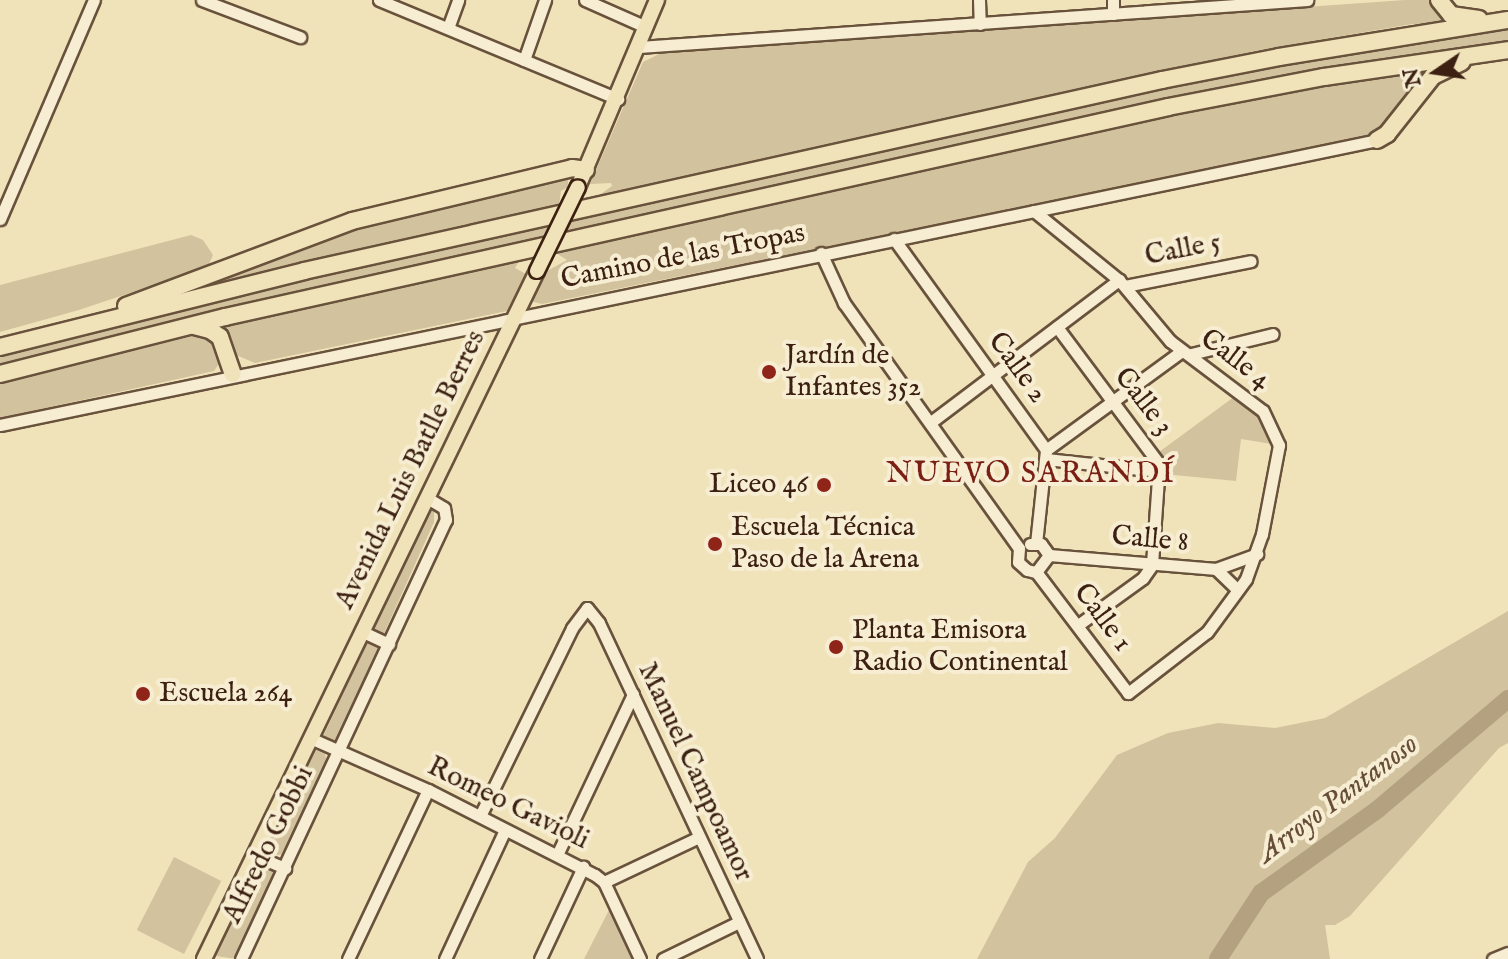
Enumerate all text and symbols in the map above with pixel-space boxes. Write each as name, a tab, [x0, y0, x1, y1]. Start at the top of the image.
north arrow	[1396, 32, 1476, 112]
text: N	[1397, 65, 1428, 90]
street label: Camino de las Tropas	[558, 217, 808, 297]
street label: Calle 5	[1142, 226, 1224, 274]
street label: Calle 4	[1193, 323, 1277, 397]
street label: Avenida Luis Batlle Berres	[329, 325, 493, 615]
street label: Calle 2	[980, 326, 1054, 410]
place label: Jardín de Infantes 352	[785, 339, 921, 405]
street label: Calle 3	[1106, 361, 1180, 443]
marker: Jardín de Infantes 352	[760, 363, 778, 381]
district label: NUEVO SARANDÍ	[886, 456, 1176, 492]
place label: Liceo 46	[709, 468, 808, 502]
marker: Liceo 46	[815, 476, 833, 494]
place label: Escuela Técnica Paso de la Arena	[731, 511, 919, 577]
street label: Calle 8	[1110, 520, 1190, 560]
marker: Escuela Técnica Paso de la Arena	[706, 535, 724, 553]
street label: Calle 1	[1065, 577, 1139, 659]
place label: Planta Emisora Radio Continental	[852, 614, 1068, 680]
marker: Planta Emisora Radio Continental	[827, 638, 845, 656]
street label: Manuel Campoamor	[630, 657, 760, 887]
place label: Escuela 264	[159, 677, 292, 711]
marker: Escuela 264	[134, 685, 152, 703]
water label: Arroyo Pantanoso	[1251, 727, 1425, 871]
street label: Romeo Gavioli	[422, 750, 594, 858]
street label: Alfredo Gobbi	[216, 761, 322, 929]

